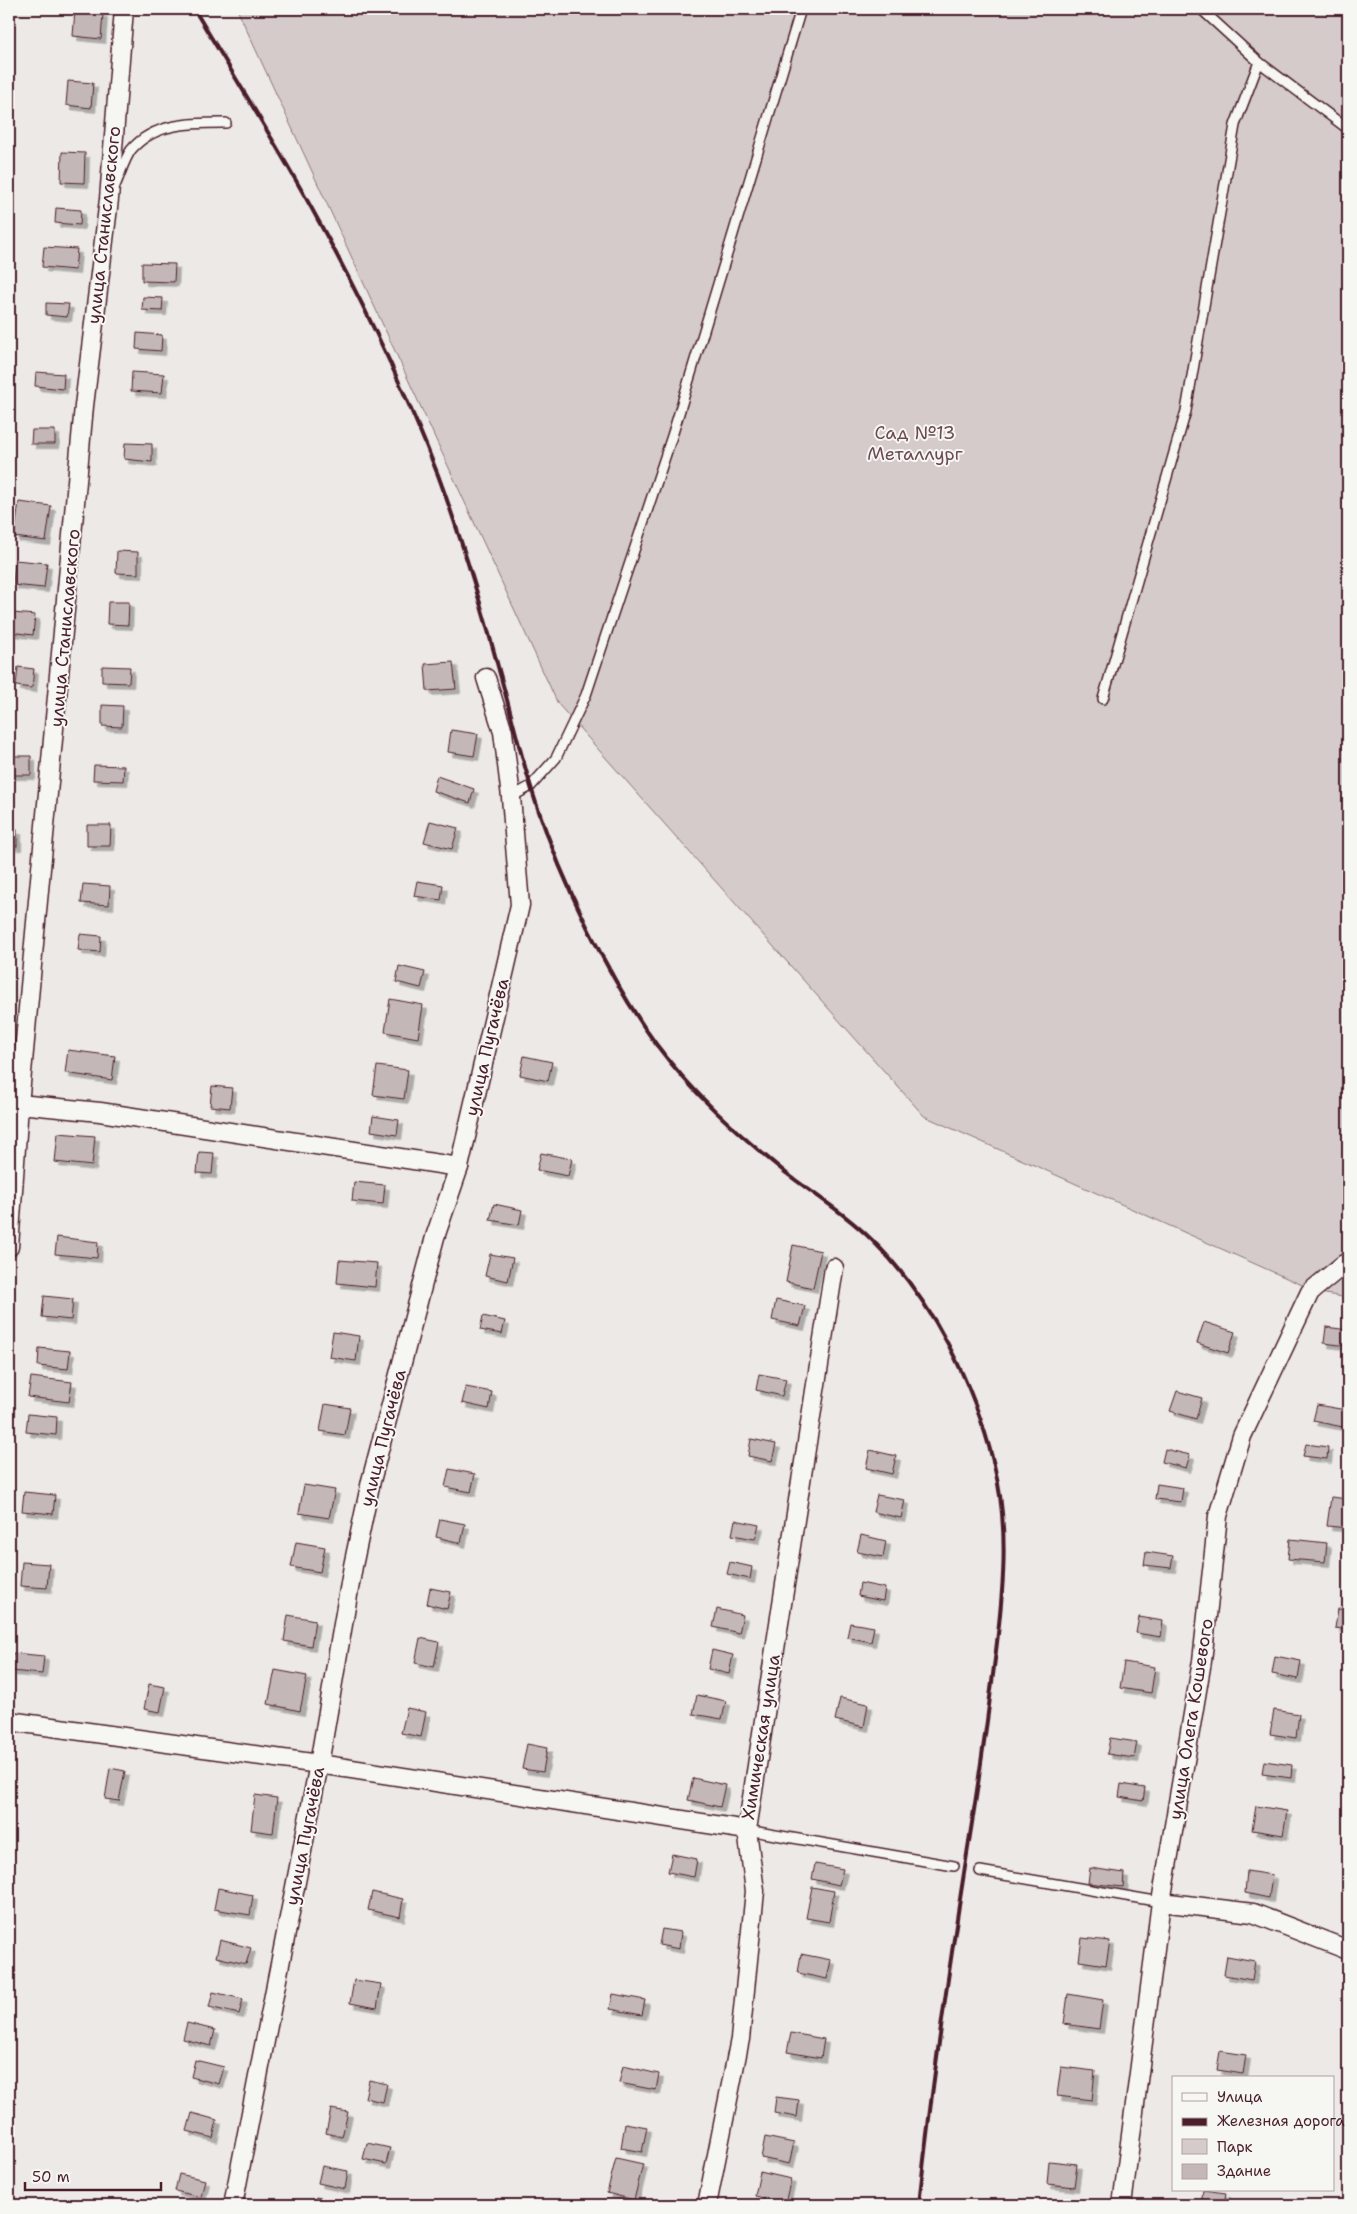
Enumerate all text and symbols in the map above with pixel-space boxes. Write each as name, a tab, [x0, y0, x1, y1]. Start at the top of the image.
street label: улица Станиславского	[82, 125, 126, 325]
park label: Сад №13 Металлург	[867, 421, 963, 466]
street label: улица Станиславского	[44, 528, 86, 728]
street label: улица Пугачёва	[459, 976, 515, 1118]
street label: улица Пугачёва	[354, 1367, 412, 1509]
street label: улица Олега Кошевого	[1163, 1617, 1219, 1821]
street label: Химическая улица	[736, 1652, 786, 1822]
street label: улица Пугачёва	[280, 1765, 330, 1907]
legend	[1172, 2076, 1334, 2192]
text: Улица	[1217, 2087, 1263, 2107]
text: Железная дорога	[1217, 2111, 1345, 2131]
text: Парк	[1217, 2137, 1253, 2157]
scale bar	[25, 2159, 161, 2191]
text: Здание	[1217, 2161, 1271, 2181]
text: 50 m	[32, 2167, 70, 2187]

